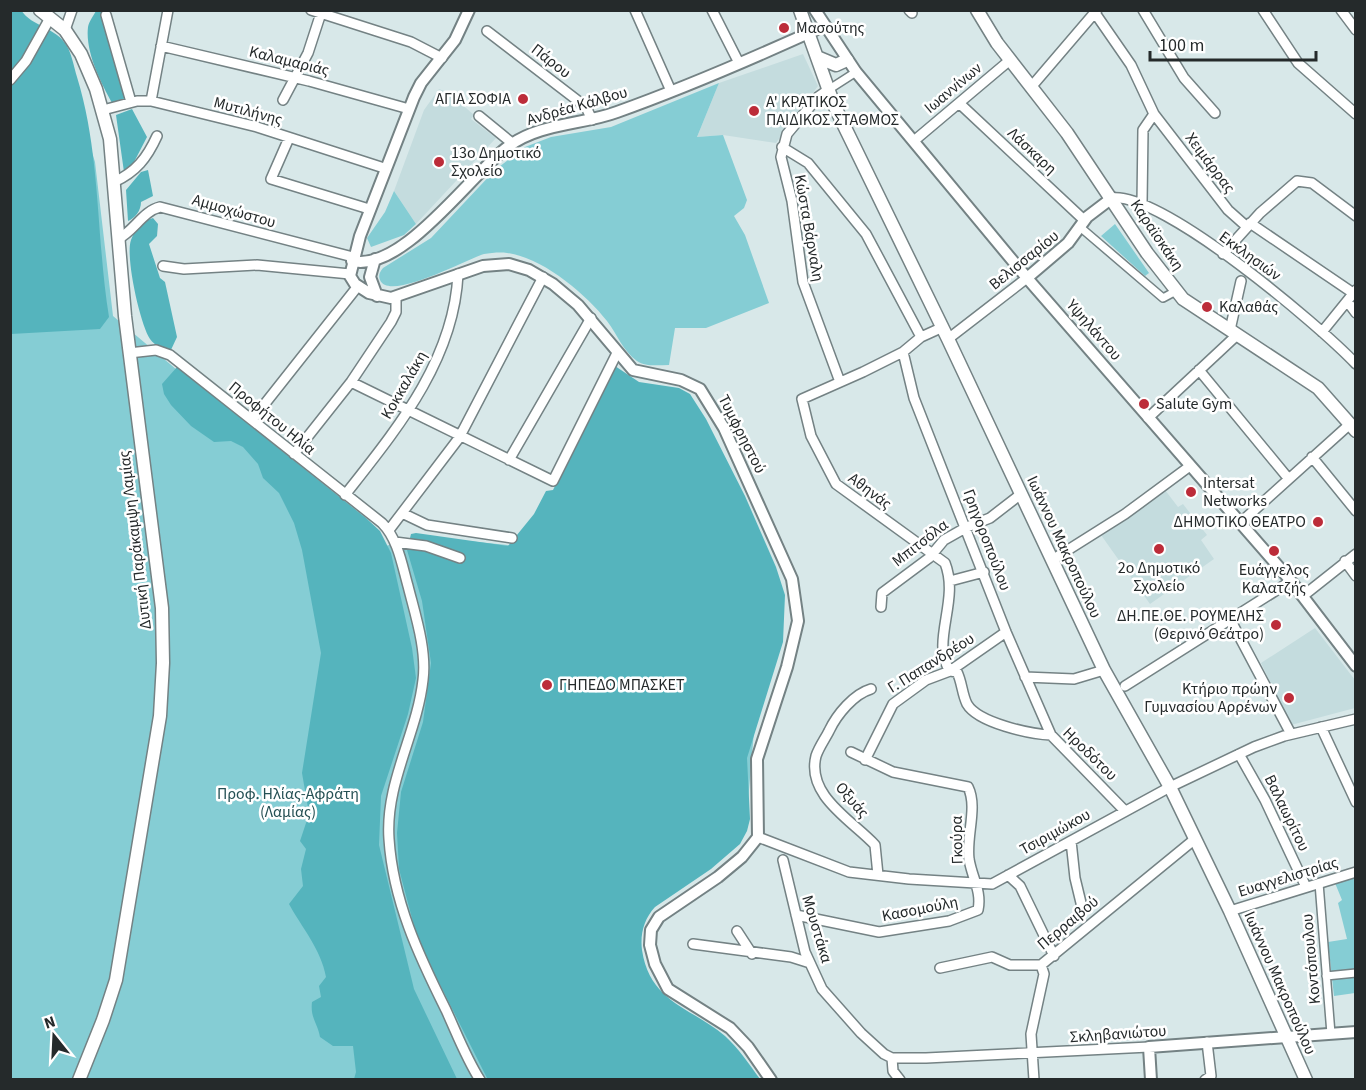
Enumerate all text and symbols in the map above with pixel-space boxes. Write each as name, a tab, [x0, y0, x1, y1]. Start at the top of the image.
place label: Μασούτης	[796, 17, 865, 39]
marker: Μασούτης	[777, 21, 791, 35]
scale bar	[1150, 24, 1316, 62]
text: 100 m	[1159, 33, 1204, 58]
street label: Πάρου	[527, 39, 575, 83]
street label: Καλαμαριάς	[247, 40, 331, 82]
street label: Ιωαννίνων	[919, 57, 987, 119]
street label: Ανδρέα Κάλβου	[524, 81, 630, 131]
place label: ΑΓΙΑ ΣΟΦΙΑ	[435, 88, 511, 110]
street label: Μυτιλήνης	[211, 91, 285, 131]
place label: Α' ΚΡΑΤΙΚΟΣ ΠΑΙΔΙΚΟΣ ΣΤΑΘΜΟΣ	[766, 91, 899, 131]
marker: ΑΓΙΑ ΣΟΦΙΑ	[516, 92, 530, 106]
marker: Α' ΚΡΑΤΙΚΟΣ ΠΑΙΔΙΚΟΣ ΣΤΑΘΜΟΣ	[747, 104, 761, 118]
street label: Λάσκαρη	[1003, 123, 1061, 179]
street label: Χειμάρρας	[1180, 128, 1240, 198]
place label: 13ο Δημοτικό Σχολείο	[451, 142, 541, 182]
marker: 13ο Δημοτικό Σχολείο	[432, 155, 446, 169]
street label: Κώστα Βάρναλη	[789, 173, 829, 283]
street label: Αμμοχώστου	[190, 189, 278, 233]
street label: Καραϊσκάκη	[1125, 195, 1189, 275]
street label: Βελισσαρίου	[984, 225, 1064, 295]
street label: Εκκλησιών	[1215, 226, 1286, 286]
street label: Υψηλάντου	[1061, 294, 1127, 365]
place label: Καλαθάς	[1219, 296, 1278, 318]
marker: Καλαθάς	[1200, 300, 1214, 314]
street label: Κοκκαλάκη	[376, 347, 432, 423]
street label: Προφήτου Ηλία	[224, 376, 320, 460]
street label: Τυμφρηστού	[713, 391, 771, 477]
place label: Salute Gym	[1156, 393, 1232, 415]
marker: Salute Gym	[1137, 397, 1151, 411]
street label: Δυτική Παράκαμψη Λαμίας	[113, 449, 157, 631]
street label: Αθηνάς	[844, 467, 896, 515]
street label: Ιωάννου Μακροπούλου	[1021, 472, 1107, 622]
place label: Intersat Networks	[1203, 472, 1267, 512]
marker: Intersat Networks	[1184, 485, 1198, 499]
street label: Γρηγοροπούλου	[958, 486, 1016, 594]
place label: ΔΗΜΟΤΙΚΟ ΘΕΑΤΡΟ	[1174, 511, 1306, 533]
street label: Μπιτσόλα	[887, 514, 953, 572]
marker: ΔΗΜΟΤΙΚΟ ΘΕΑΤΡΟ	[1311, 515, 1325, 529]
marker: 2ο Δημοτικό Σχολείο	[1152, 542, 1166, 556]
marker: Ευάγγελος Καλατζής	[1267, 544, 1281, 558]
place label: 2ο Δημοτικό Σχολείο	[1118, 557, 1200, 597]
place label: Ευάγγελος Καλατζής	[1239, 559, 1309, 599]
place label: ΔΗ.ΠΕ.ΘΕ. ΡΟΥΜΕΛΗΣ (Θερινό Θεάτρο)	[1117, 605, 1264, 645]
marker: ΔΗ.ΠΕ.ΘΕ. ΡΟΥΜΕΛΗΣ (Θερινό Θεάτρο)	[1269, 618, 1283, 632]
street label: Γ. Παπανδρέου	[883, 628, 979, 698]
place label: ΓΗΠΕΔΟ ΜΠΑΣΚΕΤ	[559, 674, 685, 696]
marker: ΓΗΠΕΔΟ ΜΠΑΣΚΕΤ	[540, 678, 554, 692]
place label: Κτήριο πρώην Γυμνασίου Αρρένων	[1144, 678, 1277, 718]
marker: Κτήριο πρώην Γυμνασίου Αρρένων	[1282, 691, 1296, 705]
street label: Ηροδότου	[1058, 722, 1122, 786]
street label: Βαλαωρίτου	[1259, 771, 1315, 855]
street label: Οξυάς	[830, 777, 874, 823]
park label: Προφ. Ηλίας-Αφράτη (Λαμίας)	[217, 783, 359, 823]
street label: Τσιριμώκου	[1016, 804, 1094, 860]
street label: Γκούρα	[946, 815, 968, 865]
street label: Ευαγγελιστρίας	[1235, 851, 1341, 903]
street label: Κασομούλη	[880, 891, 960, 927]
street label: Περραιβού	[1033, 891, 1103, 955]
street label: Μουστάκα	[796, 892, 838, 966]
street label: Ιωάννου Μακροπούλου	[1238, 908, 1322, 1058]
street label: Κοντόπουλου	[1296, 913, 1326, 1005]
north arrow	[24, 1006, 84, 1066]
text: N	[41, 1011, 58, 1035]
street label: Σκληβανιώτου	[1069, 1020, 1167, 1048]

